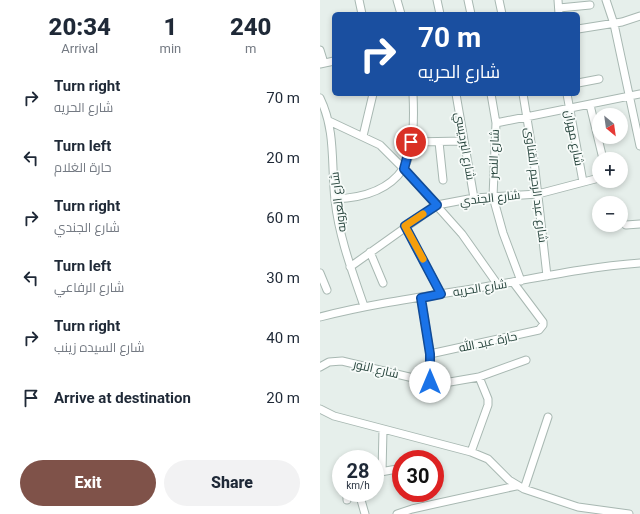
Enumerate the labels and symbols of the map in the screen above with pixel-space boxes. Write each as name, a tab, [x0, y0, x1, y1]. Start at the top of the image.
north arrow	[592, 108, 628, 144]
street label: شارع مهران	[561, 109, 586, 167]
street label: شارع البرديسي	[449, 111, 478, 182]
pin	[394, 125, 428, 159]
street label: شارع عبد الرحيم القناوى	[521, 127, 550, 244]
street label: شارع النصر	[486, 129, 503, 180]
street label: شارع العروبه	[327, 171, 350, 233]
street label: شارع الجندي	[459, 188, 521, 211]
street label: شارع الحريه	[452, 277, 508, 300]
street label: حارة عبد الله	[457, 328, 518, 355]
street label: شارع النور	[351, 357, 400, 382]
position arrow	[409, 361, 451, 403]
speed limit sign: 30	[392, 450, 444, 502]

